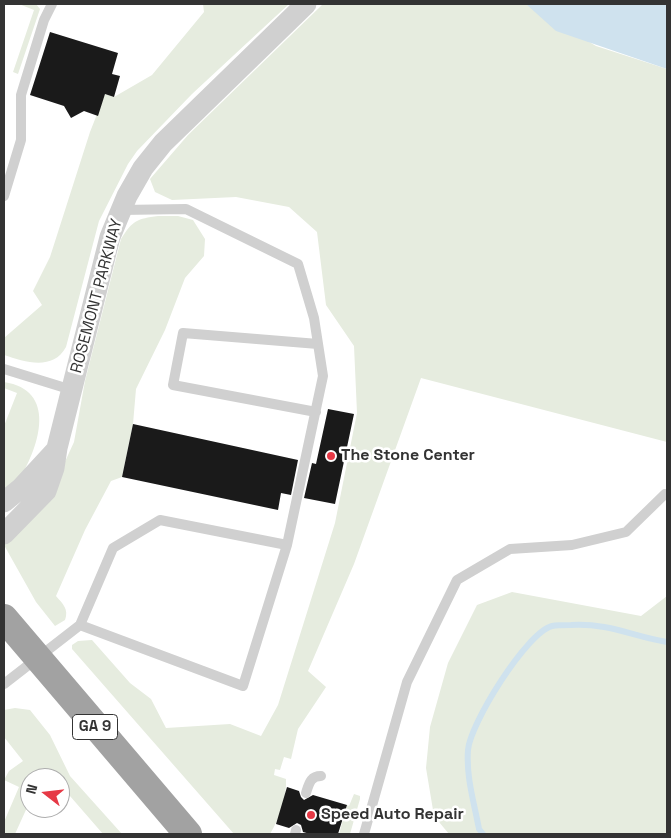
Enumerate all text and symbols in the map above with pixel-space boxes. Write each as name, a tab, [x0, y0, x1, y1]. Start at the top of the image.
street label: ROSEMONT PARKWAY	[67, 217, 127, 375]
place label: The Stone Center	[341, 446, 475, 466]
marker: The Stone Center	[325, 450, 337, 462]
road number: GA 9	[72, 714, 118, 740]
north arrow	[20, 768, 70, 818]
text: N	[22, 782, 41, 796]
place label: Speed Auto Repair	[321, 805, 464, 825]
marker: Speed Auto Repair	[305, 809, 317, 821]

